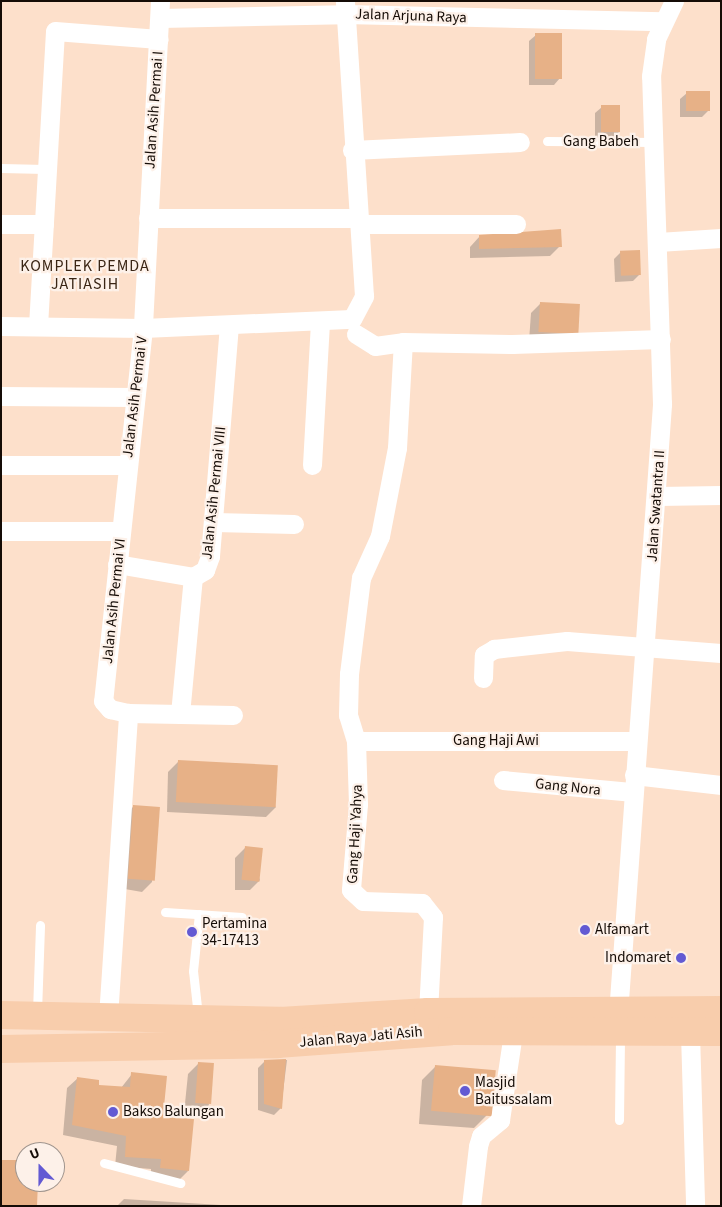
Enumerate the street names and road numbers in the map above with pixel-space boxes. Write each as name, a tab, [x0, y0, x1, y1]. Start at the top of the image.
street label: Jalan Arjuna Raya	[355, 5, 467, 27]
street label: Jalan Asih Permai I	[141, 50, 167, 170]
street label: Gang Babeh	[563, 133, 639, 151]
street label: Jalan Asih Permai V	[119, 335, 151, 459]
street label: Jalan Asih Permai VIII	[198, 425, 230, 561]
street label: Jalan Swatantra II	[643, 449, 669, 563]
street label: Jalan Asih Permai VI	[98, 537, 130, 665]
street label: Gang Haji Awi	[453, 732, 539, 750]
street label: Gang Nora	[534, 775, 602, 799]
street label: Gang Haji Yahya	[343, 784, 367, 884]
street label: Jalan Raya Jati Asih	[299, 1023, 423, 1051]

